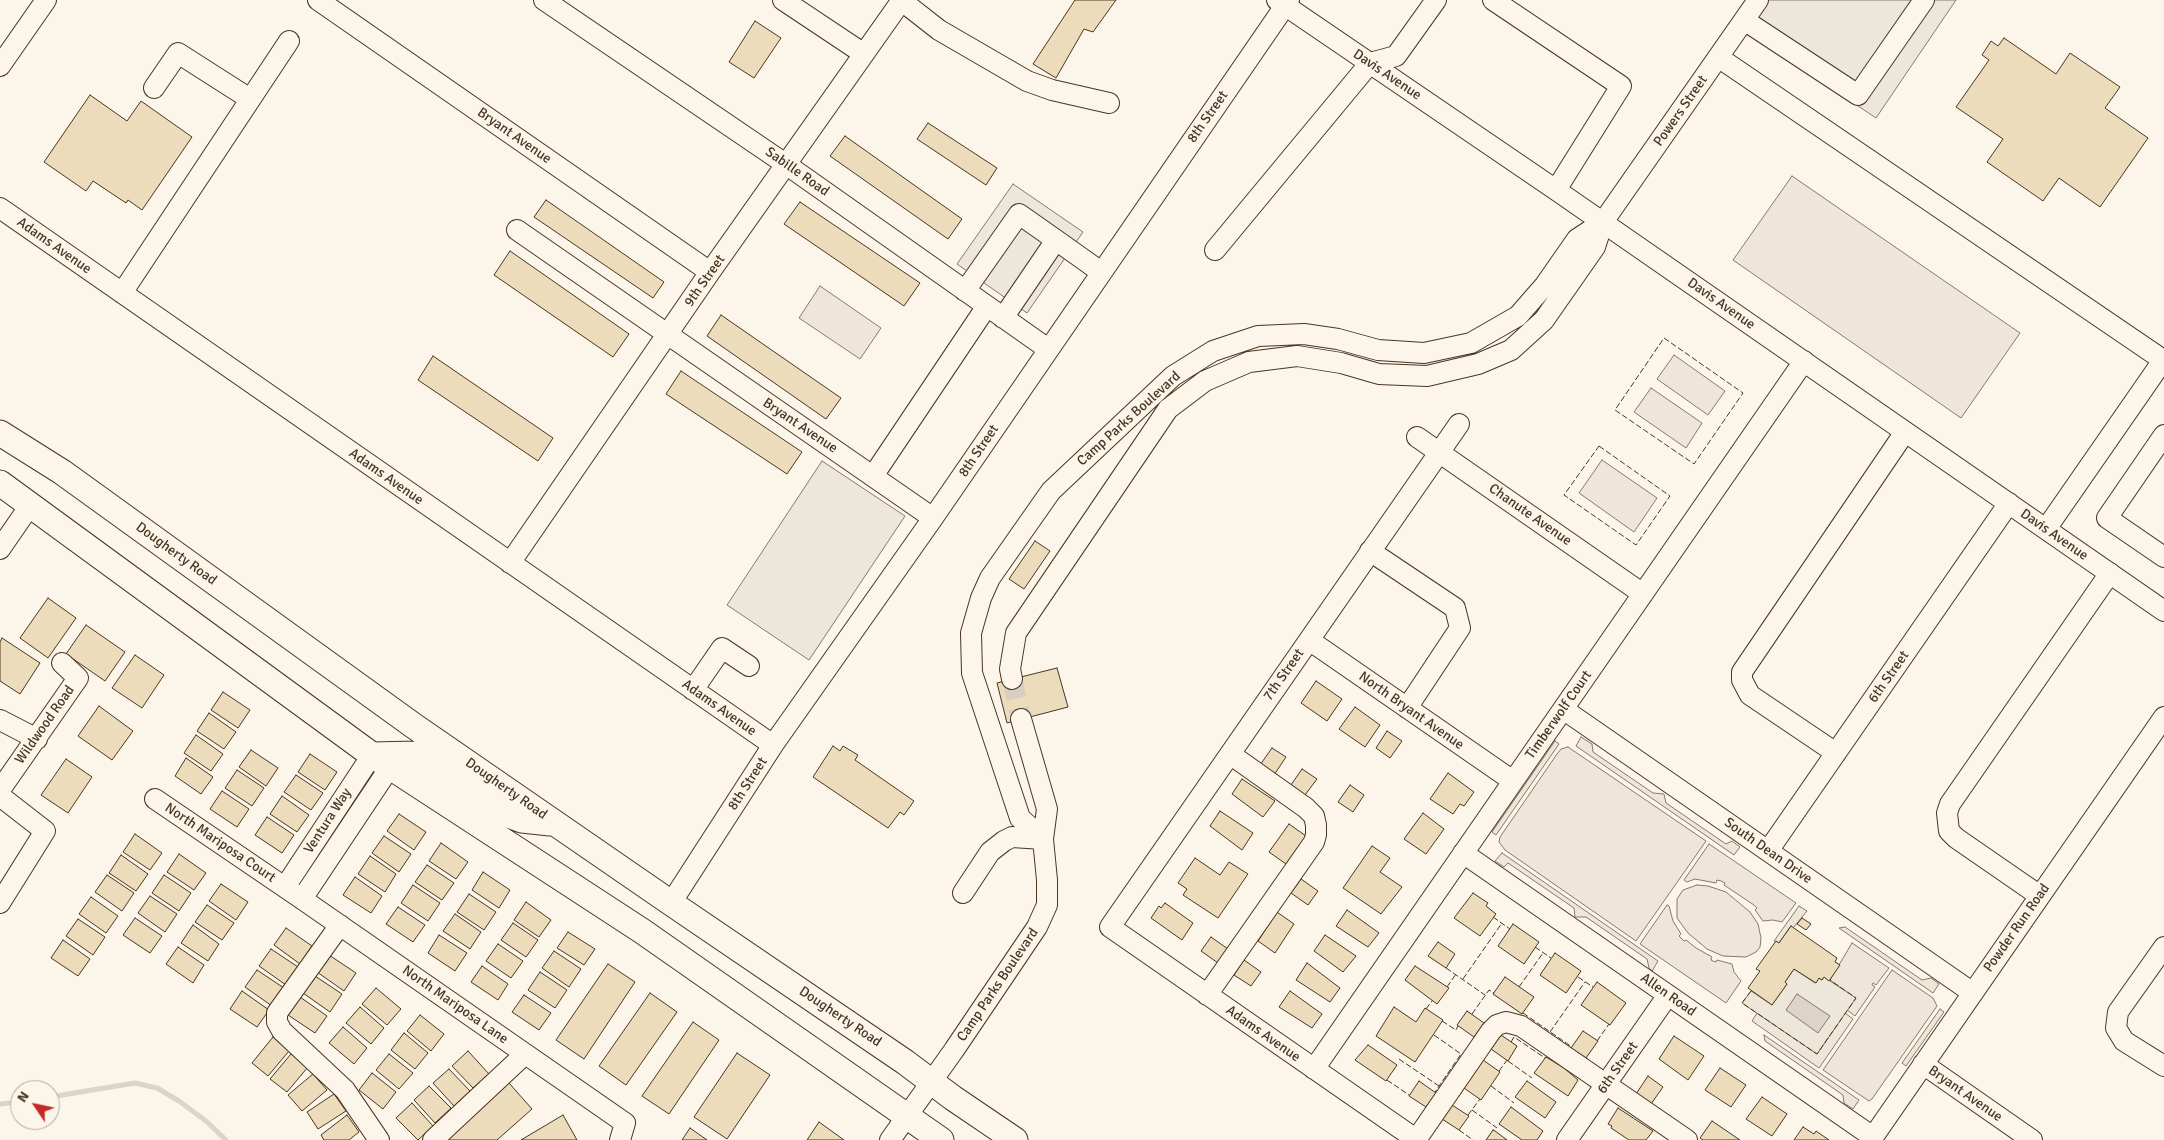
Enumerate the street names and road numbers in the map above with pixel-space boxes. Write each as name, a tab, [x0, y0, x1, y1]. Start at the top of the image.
street label: Davis Avenue	[1350, 46, 1424, 104]
street label: Powers Street	[1650, 72, 1712, 150]
street label: 8th Street	[1184, 88, 1232, 146]
street label: Bryant Avenue	[474, 104, 554, 168]
street label: Sabille Road	[762, 144, 832, 200]
street label: Adams Avenue	[13, 214, 95, 278]
street label: 9th Street	[681, 252, 729, 310]
street label: Davis Avenue	[1684, 275, 1758, 333]
street label: Camp Parks Boulevard	[1074, 368, 1184, 470]
street label: Bryant Avenue	[759, 395, 841, 457]
street label: 8th Street	[955, 422, 1003, 480]
street label: Adams Avenue	[345, 445, 427, 509]
street label: Chanute Avenue	[1485, 480, 1575, 550]
street label: Davis Avenue	[2017, 506, 2091, 564]
street label: Dougherty Road	[132, 519, 220, 589]
street label: 7th Street	[1260, 646, 1308, 704]
street label: 6th Street	[1865, 648, 1913, 706]
street label: Timberwolf Court	[1522, 667, 1596, 763]
street label: North Bryant Avenue	[1355, 668, 1467, 754]
street label: Adams Avenue	[678, 676, 760, 740]
street label: Wildwood Road	[12, 682, 78, 768]
street label: 8th Street	[725, 754, 771, 814]
street label: Dougherty Road	[462, 755, 550, 823]
street label: Ventura Way	[301, 785, 355, 857]
street label: North Mariposa Court	[161, 800, 279, 886]
street label: South Dean Drive	[1721, 814, 1815, 888]
street label: Powder Run Road	[1980, 881, 2054, 975]
street label: Camp Parks Boulevard	[954, 925, 1042, 1045]
street label: North Mariposa Lane	[399, 962, 511, 1048]
street label: Allen Road	[1637, 970, 1699, 1020]
street label: Dougherty Road	[796, 983, 884, 1051]
street label: Adams Avenue	[1222, 1002, 1304, 1066]
street label: 6th Street	[1594, 1039, 1642, 1097]
street label: Bryant Avenue	[1925, 1062, 2005, 1126]

